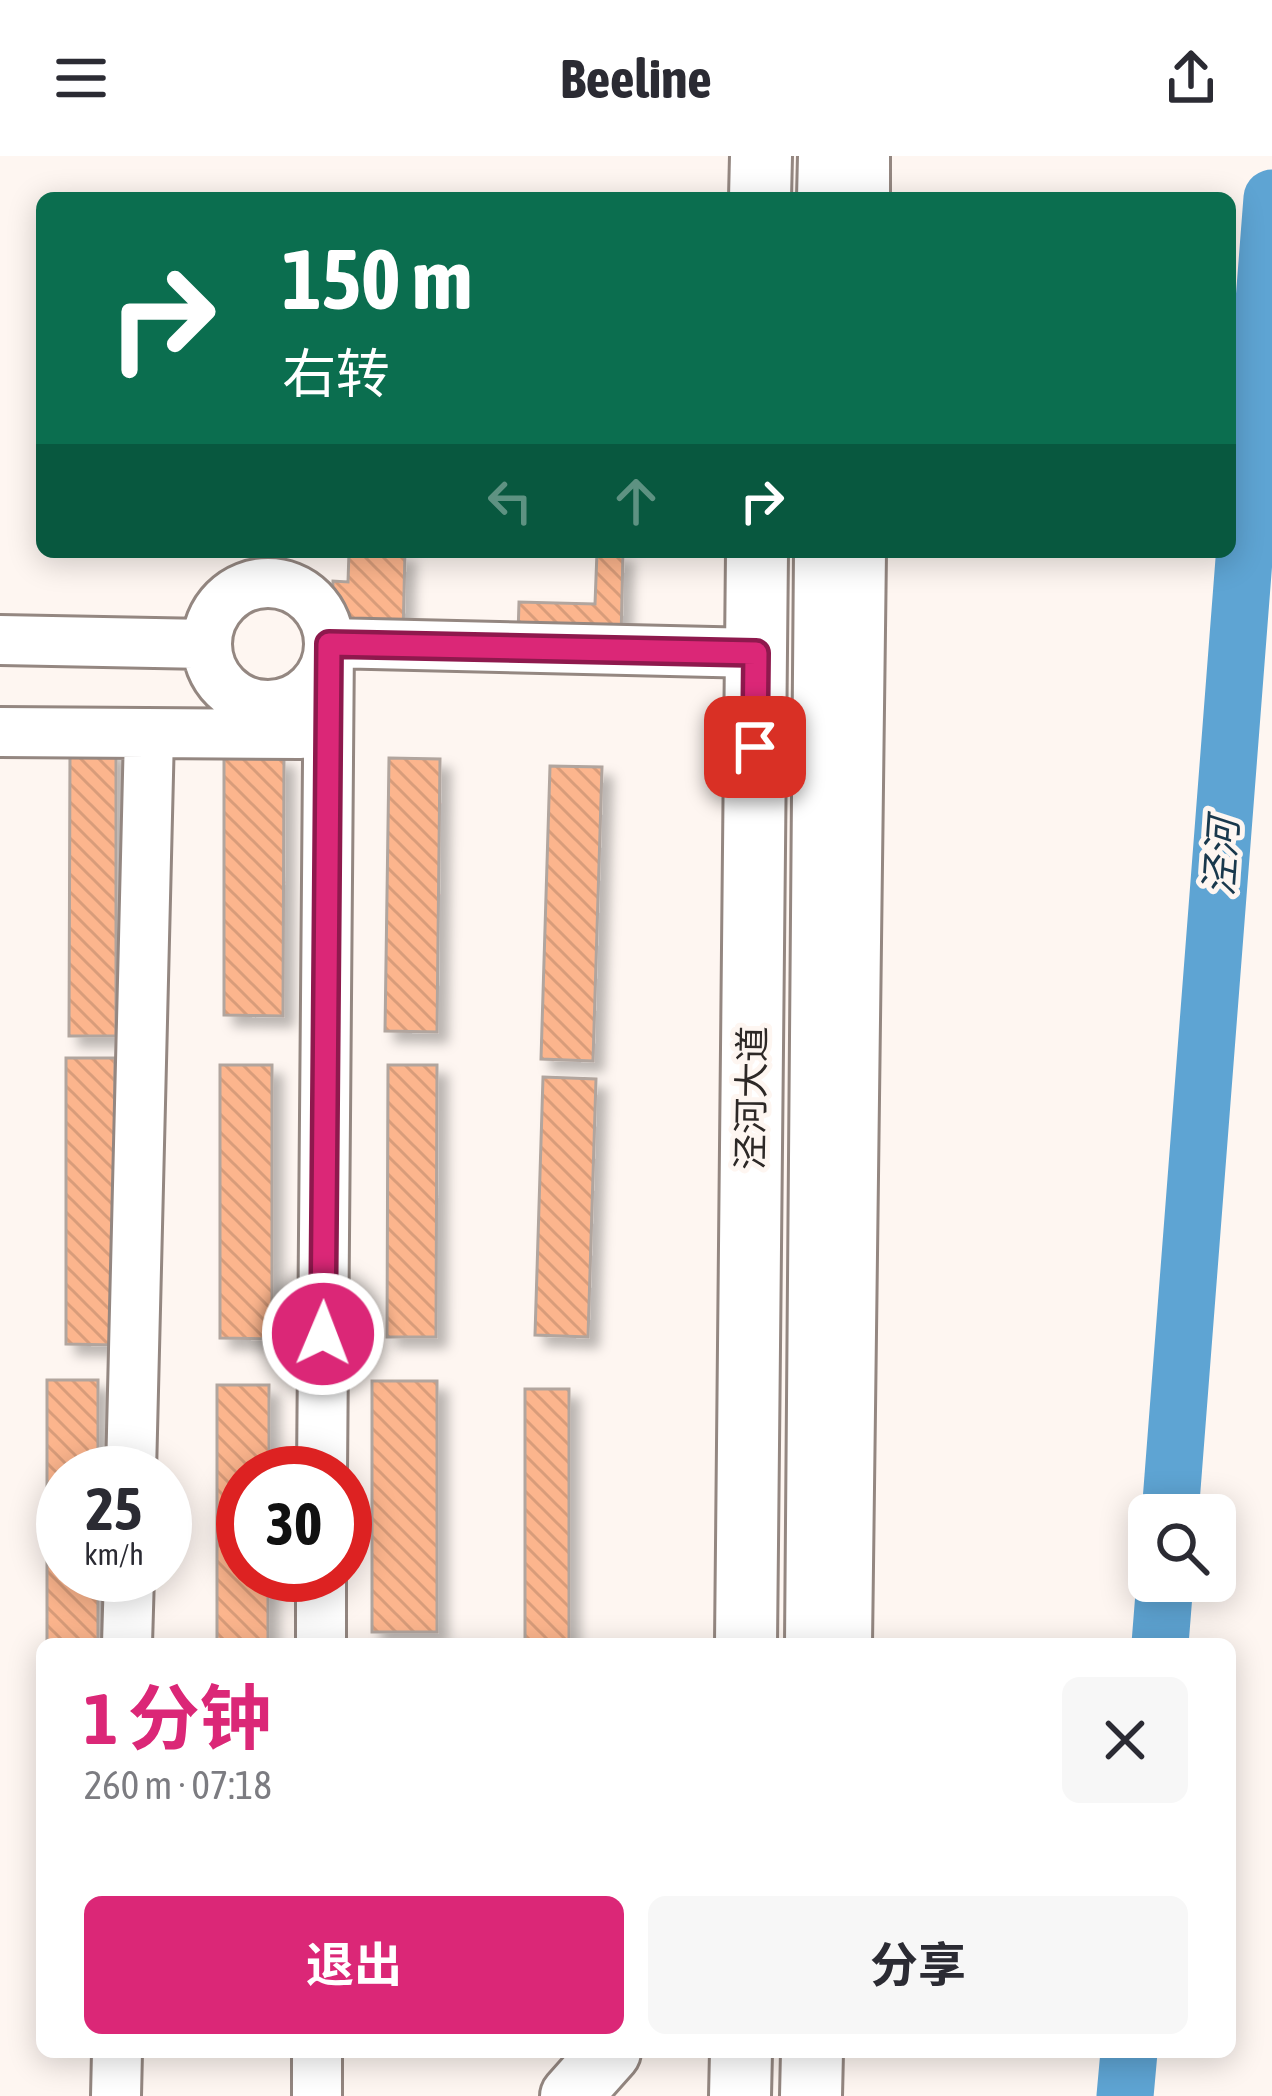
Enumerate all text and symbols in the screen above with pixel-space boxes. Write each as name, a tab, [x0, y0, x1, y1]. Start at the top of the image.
icon: menu	[48, 45, 114, 111]
icon: share	[1158, 45, 1224, 111]
text: Beeline	[560, 48, 712, 109]
text: 150 m	[282, 231, 472, 327]
icon: right	[84, 240, 240, 396]
text: 右转	[282, 343, 390, 404]
icon: left	[477, 468, 543, 534]
icon: ahead	[603, 468, 669, 534]
icon: right	[729, 468, 795, 534]
pin	[704, 696, 806, 798]
icon: arrive	[722, 714, 788, 780]
water label: 泾河	[1196, 810, 1246, 897]
street label: 泾河大道	[729, 1026, 773, 1170]
position arrow	[260, 1271, 386, 1397]
speed limit sign: 30	[216, 1446, 372, 1602]
text: 25	[86, 1474, 142, 1543]
map controls	[1128, 1494, 1236, 1602]
button: search	[1128, 1494, 1236, 1602]
text: km/h	[84, 1537, 144, 1571]
text: 1 分钟	[84, 1677, 272, 1759]
button: close	[1062, 1677, 1188, 1803]
text: 260 m · 07:18	[84, 1763, 272, 1807]
button: 退出	[84, 1896, 624, 2034]
button: 分享	[648, 1896, 1188, 2034]

